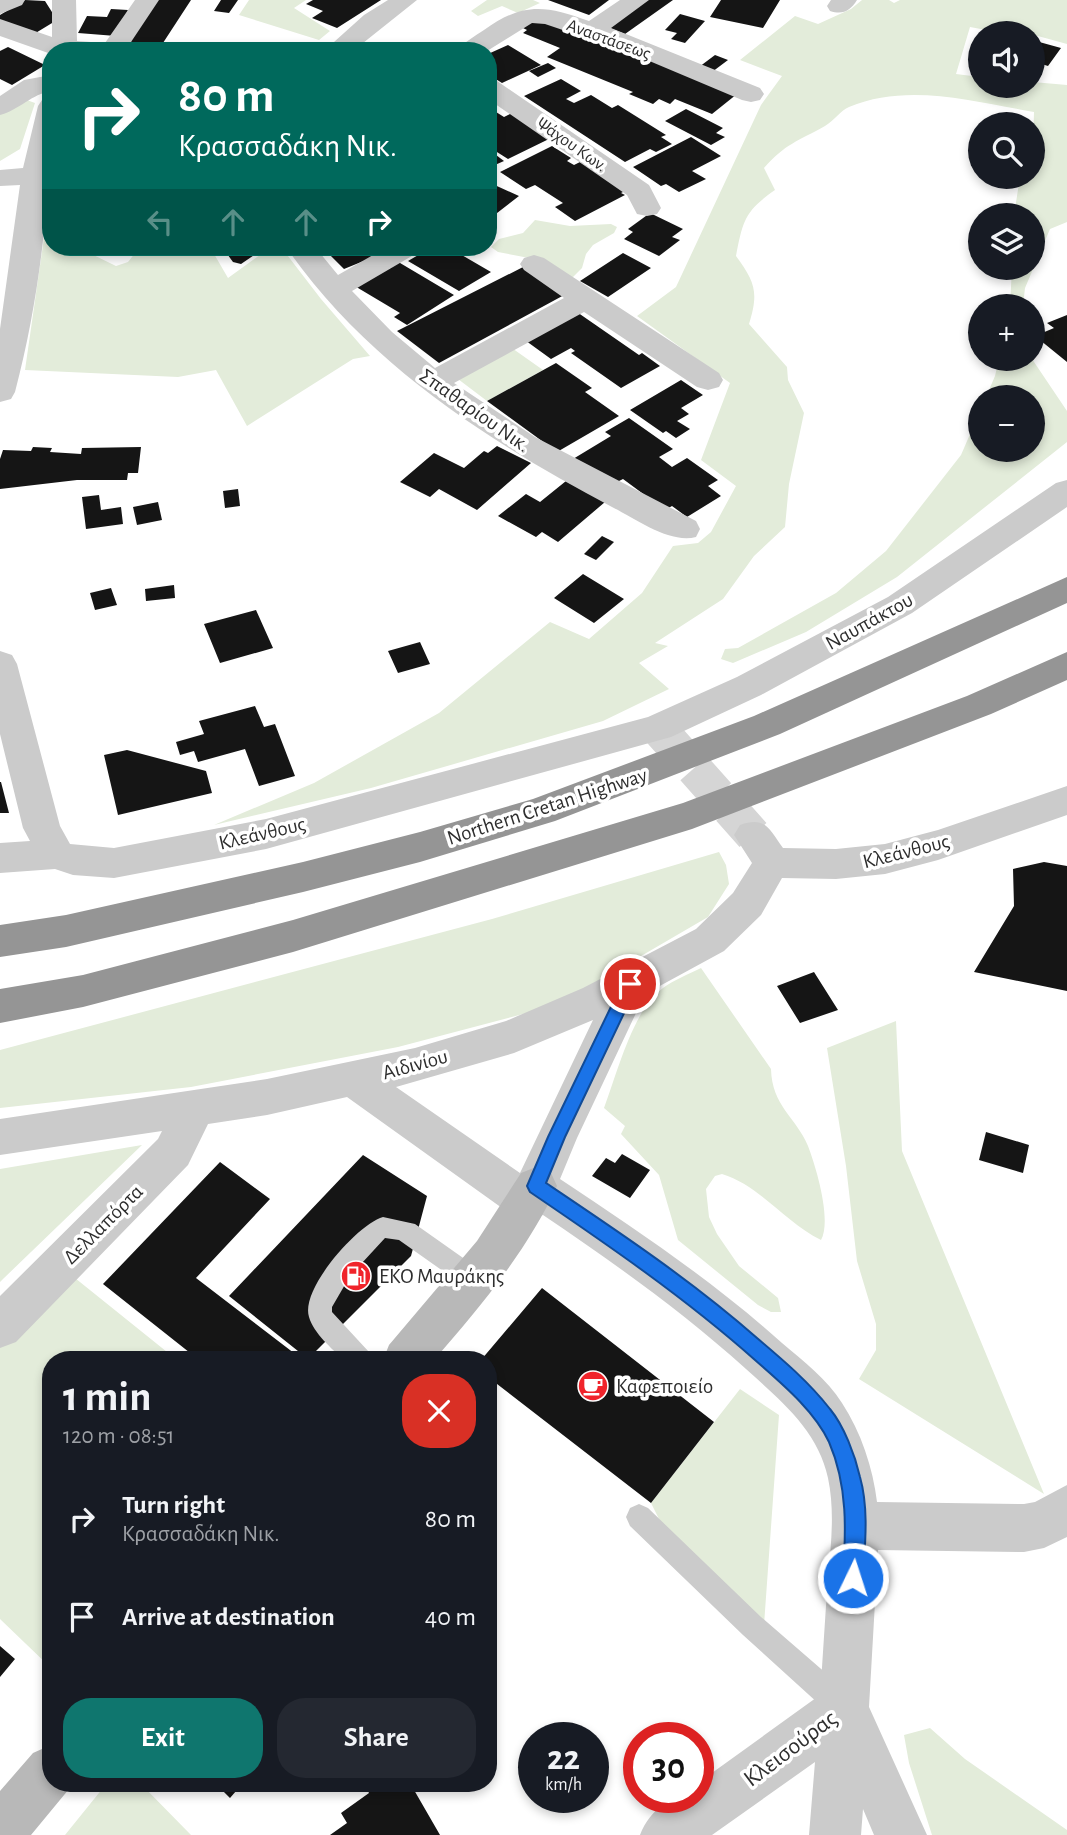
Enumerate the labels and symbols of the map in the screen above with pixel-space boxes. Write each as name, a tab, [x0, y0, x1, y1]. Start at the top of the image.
street label: Αναστάσεως	[564, 16, 653, 63]
street label: Ψάχου Κων.	[533, 114, 610, 175]
street label: Σπαθαρίου Νικ.	[416, 365, 534, 456]
street label: Ναυπάκτου	[822, 589, 917, 654]
street label: Northern Cretan Highway	[445, 764, 650, 849]
street label: Κλεάνθους	[217, 813, 308, 854]
street label: Κλεάνθους	[861, 831, 952, 872]
pin	[600, 954, 660, 1014]
street label: Αιδινίου	[380, 1046, 450, 1083]
street label: Δελλαπόρτα	[60, 1181, 147, 1268]
fuel station icon: ΕΚΟ Μαυράκης	[339, 1259, 373, 1293]
place label: ΕΚΟ Μαυράκης	[379, 1266, 504, 1287]
cafe icon: Καφεποιείο	[576, 1369, 610, 1403]
place label: Καφεποιείο	[616, 1376, 713, 1397]
position arrow	[816, 1541, 890, 1615]
street label: Κλεισούρας	[740, 1706, 842, 1791]
speed limit sign: 30	[623, 1722, 714, 1813]

